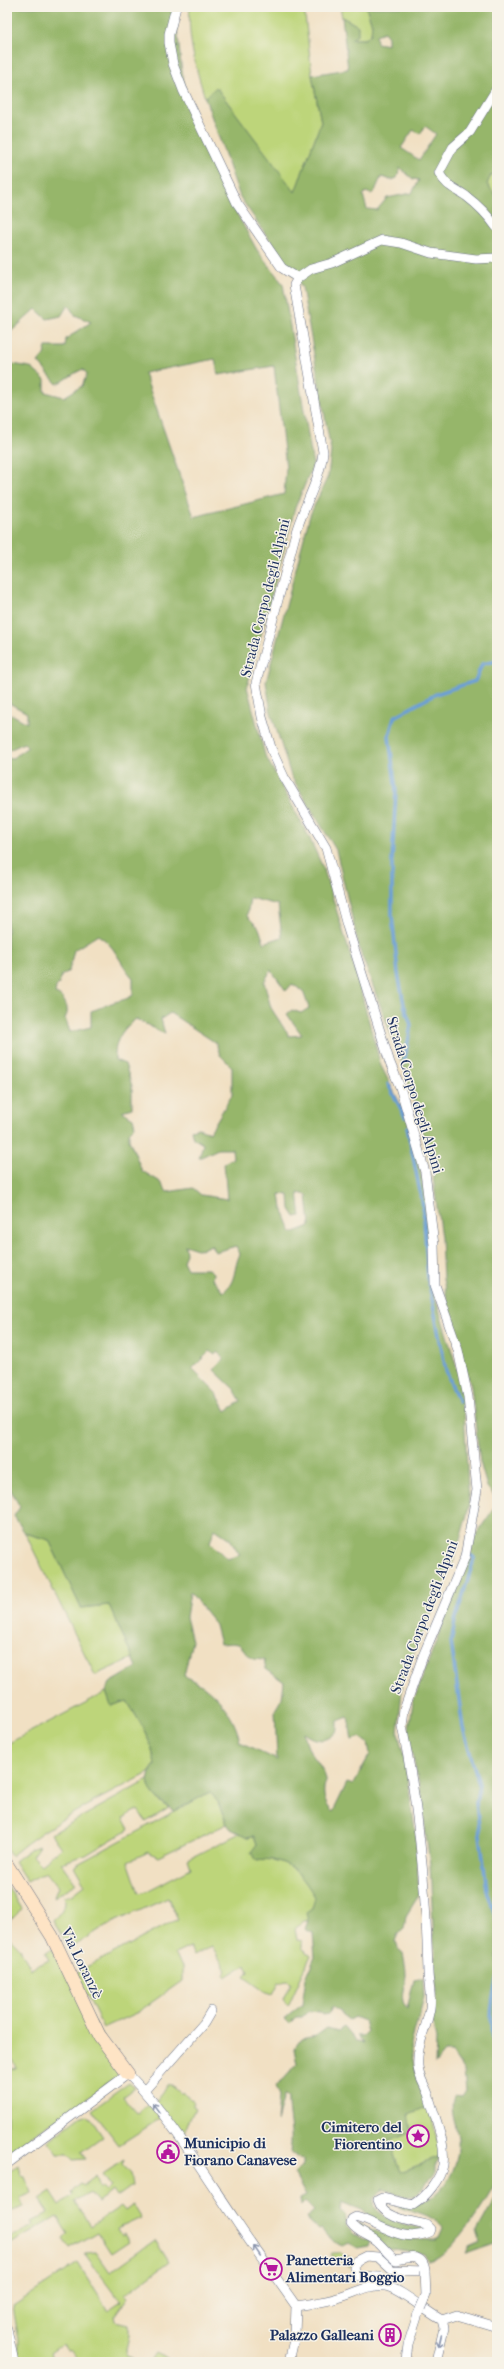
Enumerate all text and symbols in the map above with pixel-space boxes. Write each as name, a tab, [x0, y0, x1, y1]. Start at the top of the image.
street label: Strada Corpo degli Alpini	[237, 516, 294, 679]
street label: Strada Corpo degli Alpini	[383, 1014, 448, 1176]
street label: Strada Corpo degli Alpini	[386, 1537, 462, 1696]
street label: Via Loranzè	[57, 1924, 107, 2002]
one-way arrow	[152, 2102, 160, 2113]
place label: Cimitero del Fiorentino	[321, 2118, 403, 2153]
place icon: Cimitero del Fiorentino	[405, 2123, 431, 2149]
place label: Municipio di Fiorano Canavese	[183, 2134, 297, 2169]
public building icon: Municipio di Fiorano Canavese	[155, 2139, 181, 2165]
one-way arrow	[253, 2246, 261, 2257]
place label: Panetteria Alimentari Boggio	[285, 2251, 405, 2286]
supermarket icon: Panetteria Alimentari Boggio	[258, 2256, 284, 2282]
building icon: Palazzo Galleani	[377, 2322, 403, 2348]
place label: Palazzo Galleani	[270, 2326, 375, 2344]
one-way arrow	[436, 2334, 444, 2347]

